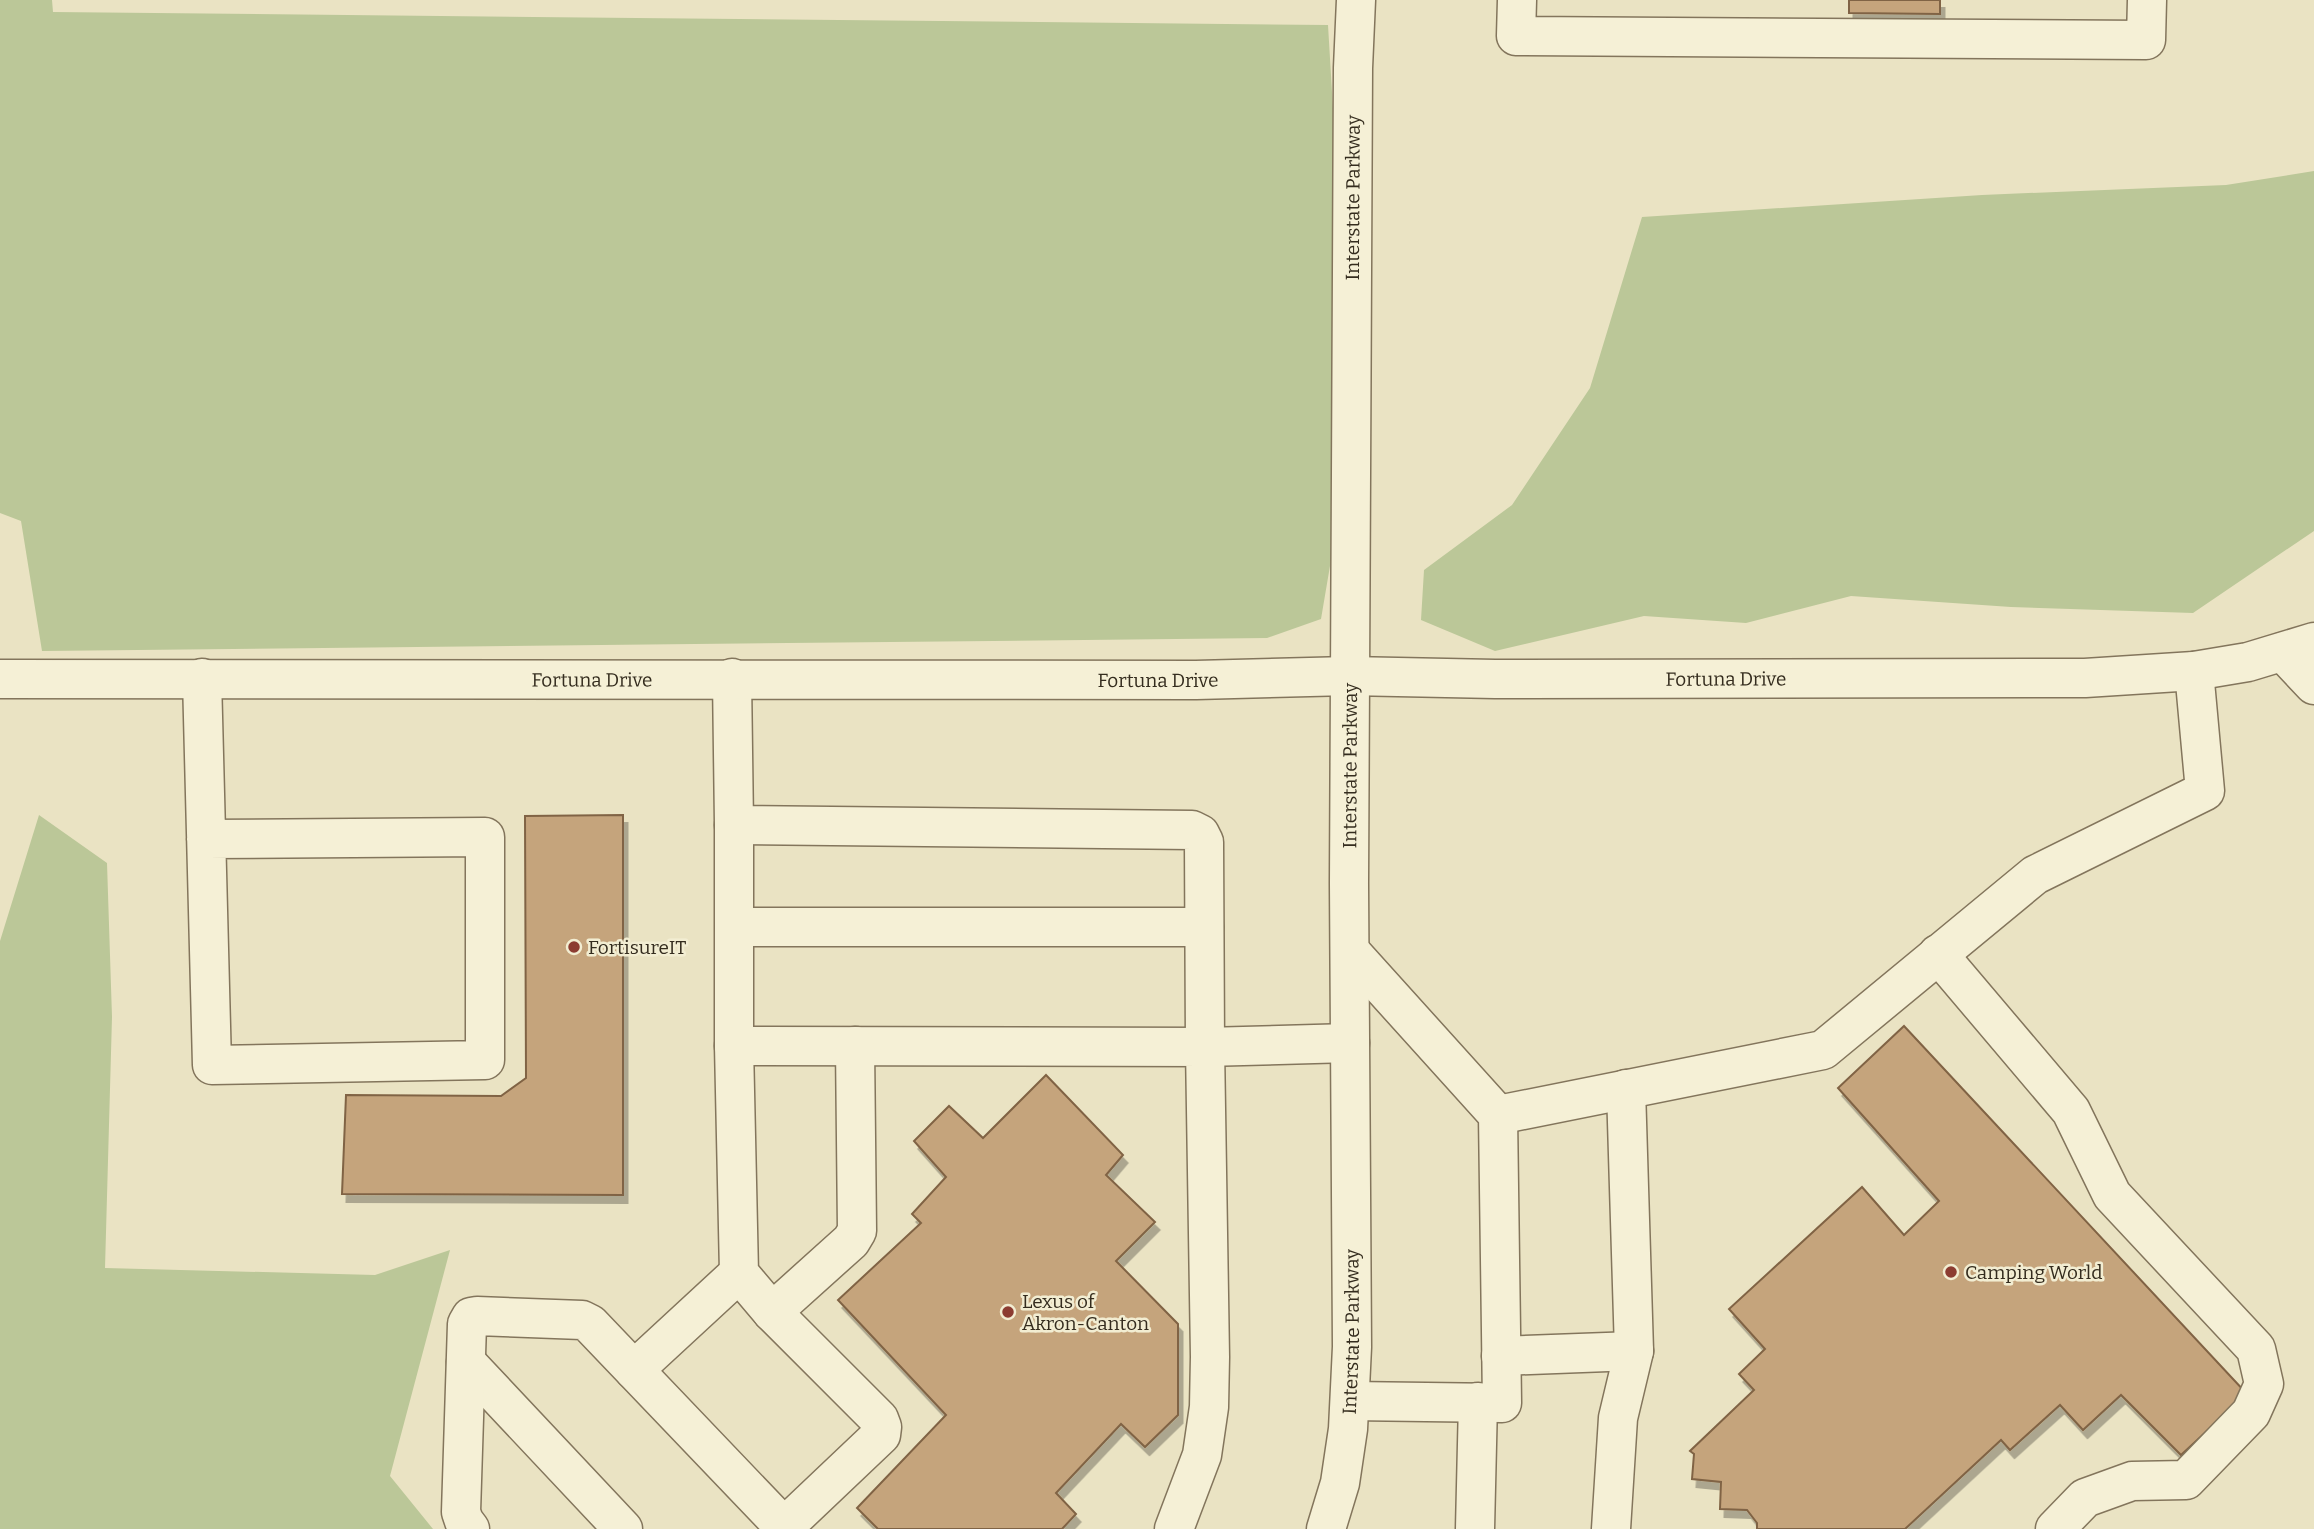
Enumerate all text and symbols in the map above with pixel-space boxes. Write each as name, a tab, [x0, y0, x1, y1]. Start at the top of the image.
street label: Interstate Parkway	[1340, 114, 1364, 281]
street label: Fortuna Drive	[1665, 667, 1786, 690]
street label: Fortuna Drive	[532, 668, 652, 691]
street label: Fortuna Drive	[1098, 668, 1219, 692]
street label: Interstate Parkway	[1338, 682, 1361, 849]
place label: FortisureIT	[588, 936, 686, 959]
marker: FortisureIT	[566, 939, 582, 955]
street label: Interstate Parkway	[1337, 1248, 1364, 1415]
place label: Camping World	[1965, 1261, 2103, 1284]
marker: Camping World	[1943, 1264, 1959, 1280]
place label: Lexus of Akron-Canton	[1022, 1290, 1149, 1335]
marker: Lexus of Akron-Canton	[1000, 1304, 1016, 1320]

